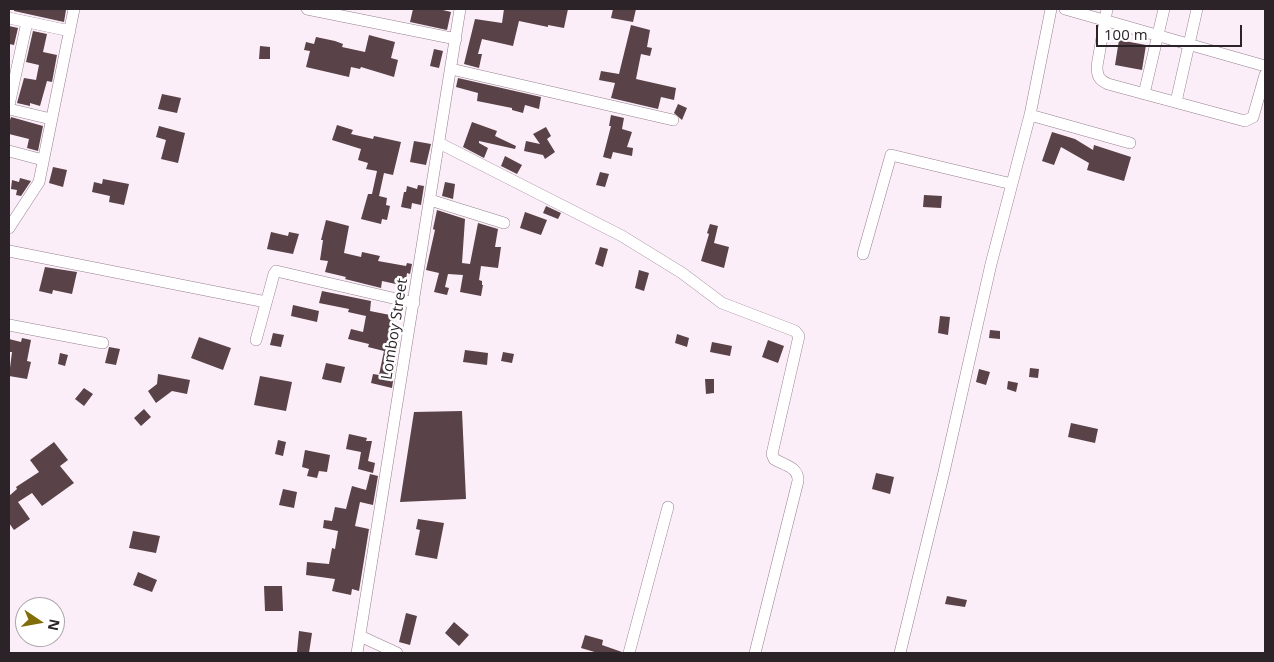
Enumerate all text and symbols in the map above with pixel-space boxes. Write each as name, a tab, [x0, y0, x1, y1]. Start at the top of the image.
scale bar	[1099, 15, 1245, 47]
text: 100 m	[1104, 24, 1148, 44]
street label: Lomboy Street	[378, 277, 412, 381]
north arrow	[15, 597, 65, 647]
text: N	[44, 617, 65, 633]

